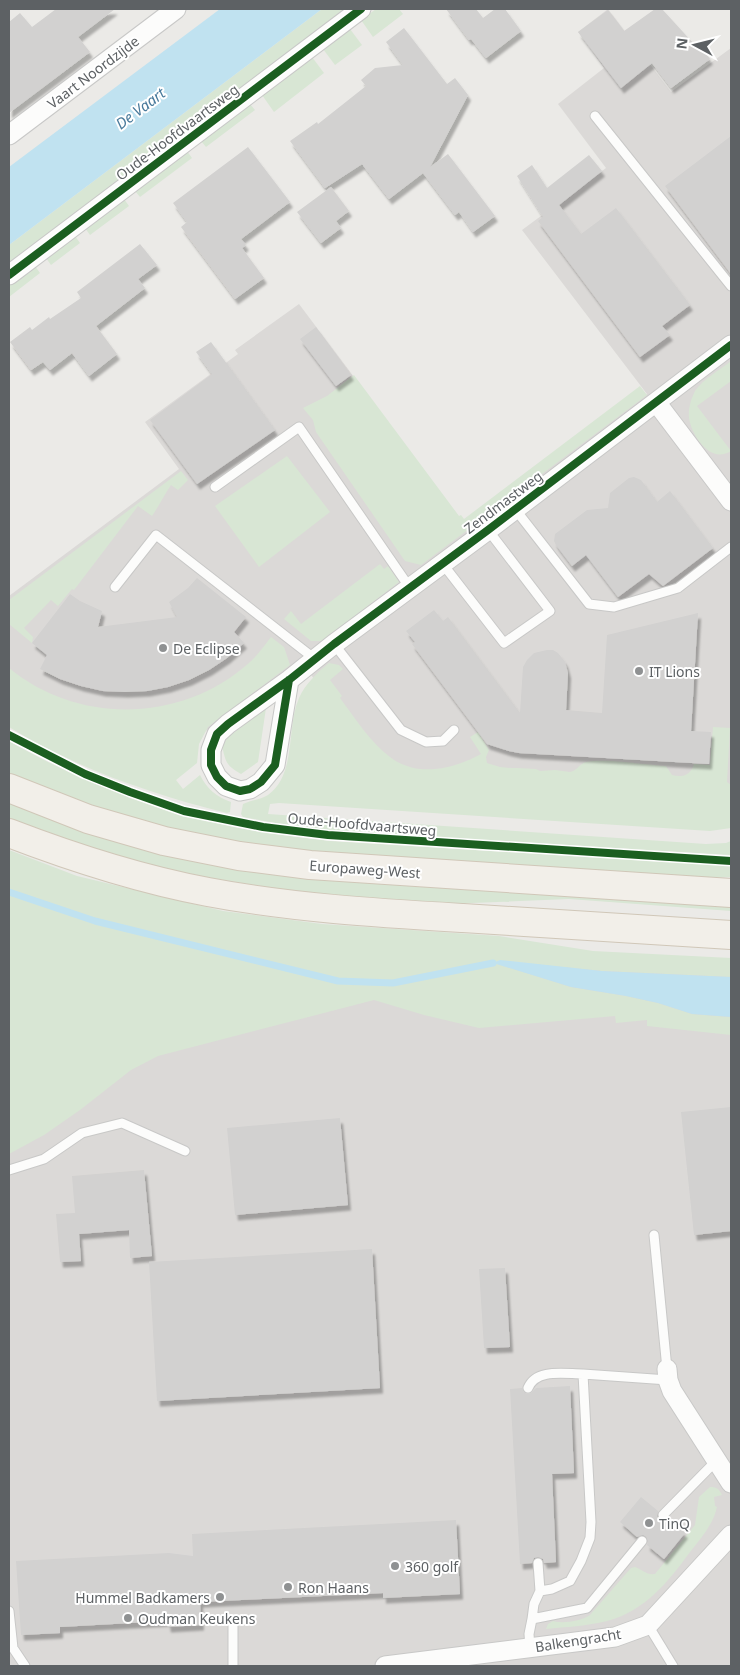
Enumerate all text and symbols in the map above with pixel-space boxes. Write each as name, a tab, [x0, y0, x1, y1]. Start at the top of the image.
north arrow	[670, 20, 720, 70]
street label: Vaart Noordzijde	[43, 31, 143, 113]
text: N	[671, 37, 692, 50]
street label: Oude-Hoofdvaartsweg	[112, 80, 242, 184]
water label: De Vaart	[111, 82, 170, 133]
street label: Zendmastweg	[460, 466, 546, 538]
place label: De Eclipse	[173, 639, 240, 658]
marker: De Eclipse	[157, 642, 169, 654]
place label: IT Lions	[649, 662, 700, 681]
marker: IT Lions	[633, 665, 645, 677]
street label: Oude-Hoofdvaartsweg	[287, 808, 437, 840]
street label: Europaweg-West	[309, 856, 421, 882]
place label: TinQ	[659, 1514, 690, 1533]
marker: TinQ	[643, 1517, 655, 1529]
place label: 360 golf	[405, 1557, 459, 1576]
marker: 360 golf	[389, 1560, 401, 1572]
place label: Ron Haans	[298, 1578, 369, 1597]
marker: Ron Haans	[282, 1581, 294, 1593]
place label: Hummel Badkamers	[75, 1588, 210, 1607]
marker: Hummel Badkamers	[214, 1591, 226, 1603]
place label: Oudman Keukens	[138, 1609, 256, 1628]
marker: Oudman Keukens	[122, 1612, 134, 1624]
street label: Balkengracht	[534, 1624, 622, 1656]

